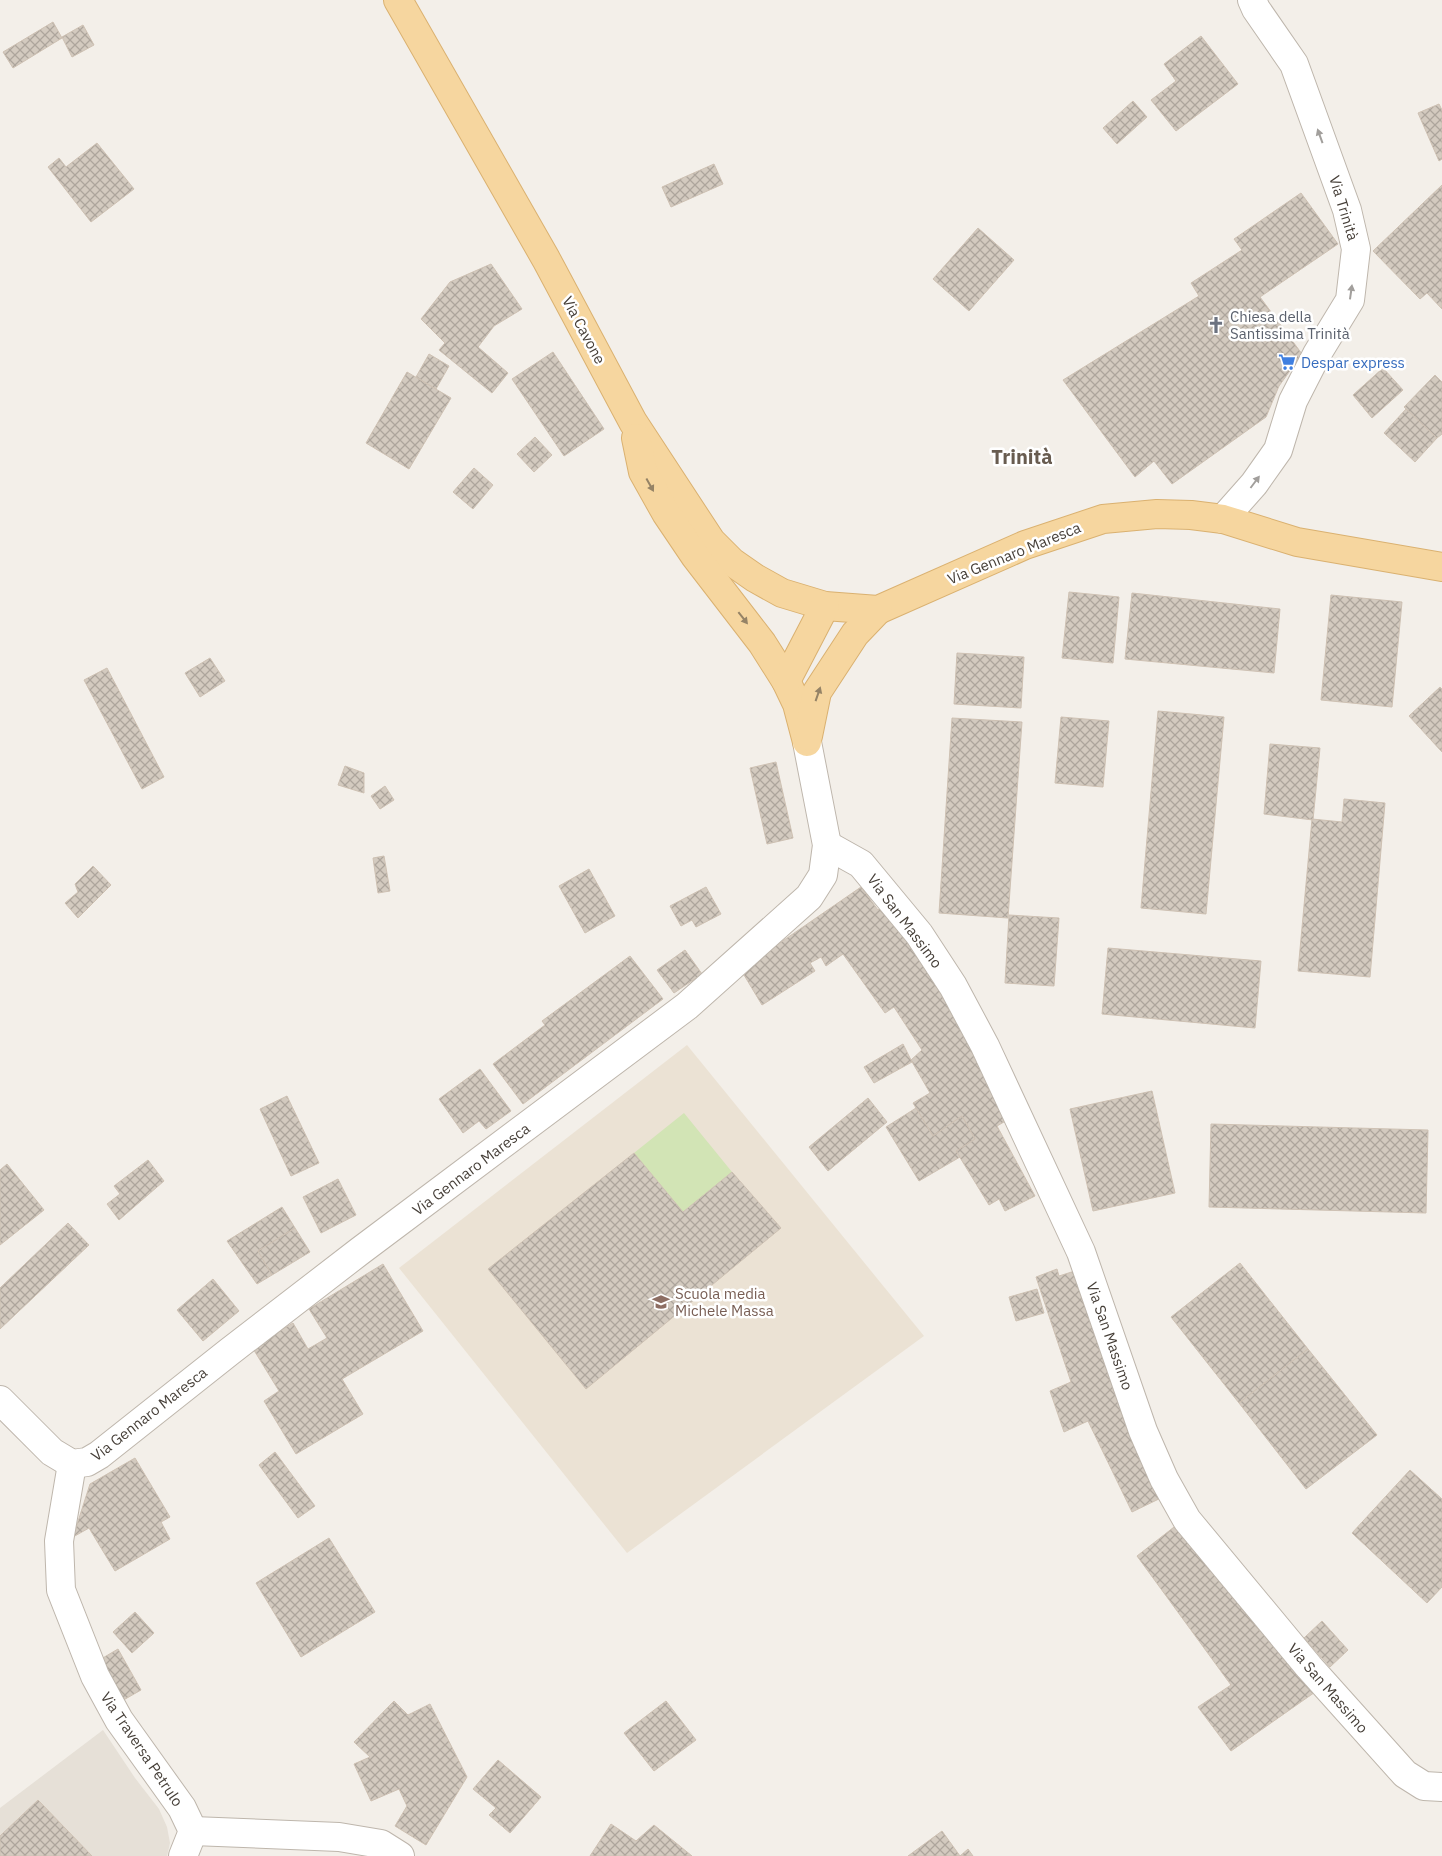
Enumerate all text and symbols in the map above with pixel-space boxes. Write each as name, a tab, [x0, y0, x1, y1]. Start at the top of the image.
one-way arrow	[1316, 128, 1323, 143]
street label: Via Trinità	[1325, 173, 1363, 243]
one-way arrow	[1347, 284, 1355, 300]
street label: Via Cavone	[558, 293, 610, 367]
place label: Chiesa della Santissima Trinità	[1230, 307, 1350, 343]
church icon: Chiesa della Santissima Trinità	[1206, 315, 1226, 335]
supermarket icon: Despar express	[1277, 352, 1297, 372]
place label: Despar express	[1301, 353, 1405, 372]
district label: Trinità	[991, 443, 1053, 470]
one-way arrow	[1250, 475, 1260, 489]
one-way arrow	[646, 477, 654, 492]
street label: Via Gennaro Maresca	[945, 518, 1083, 588]
one-way arrow	[738, 611, 749, 624]
one-way arrow	[815, 687, 822, 702]
street label: Via San Massimo	[863, 870, 947, 972]
street label: Via Gennaro Maresca	[408, 1119, 534, 1219]
street label: Via San Massimo	[1083, 1279, 1137, 1393]
place label: Scuola media Michele Massa	[675, 1284, 774, 1320]
school or university icon: Scuola media Michele Massa	[651, 1292, 671, 1312]
street label: Via Gennaro Maresca	[87, 1363, 211, 1465]
street label: Via San Massimo	[1284, 1639, 1372, 1737]
street label: Via Traversa Petrulo	[97, 1688, 187, 1810]

